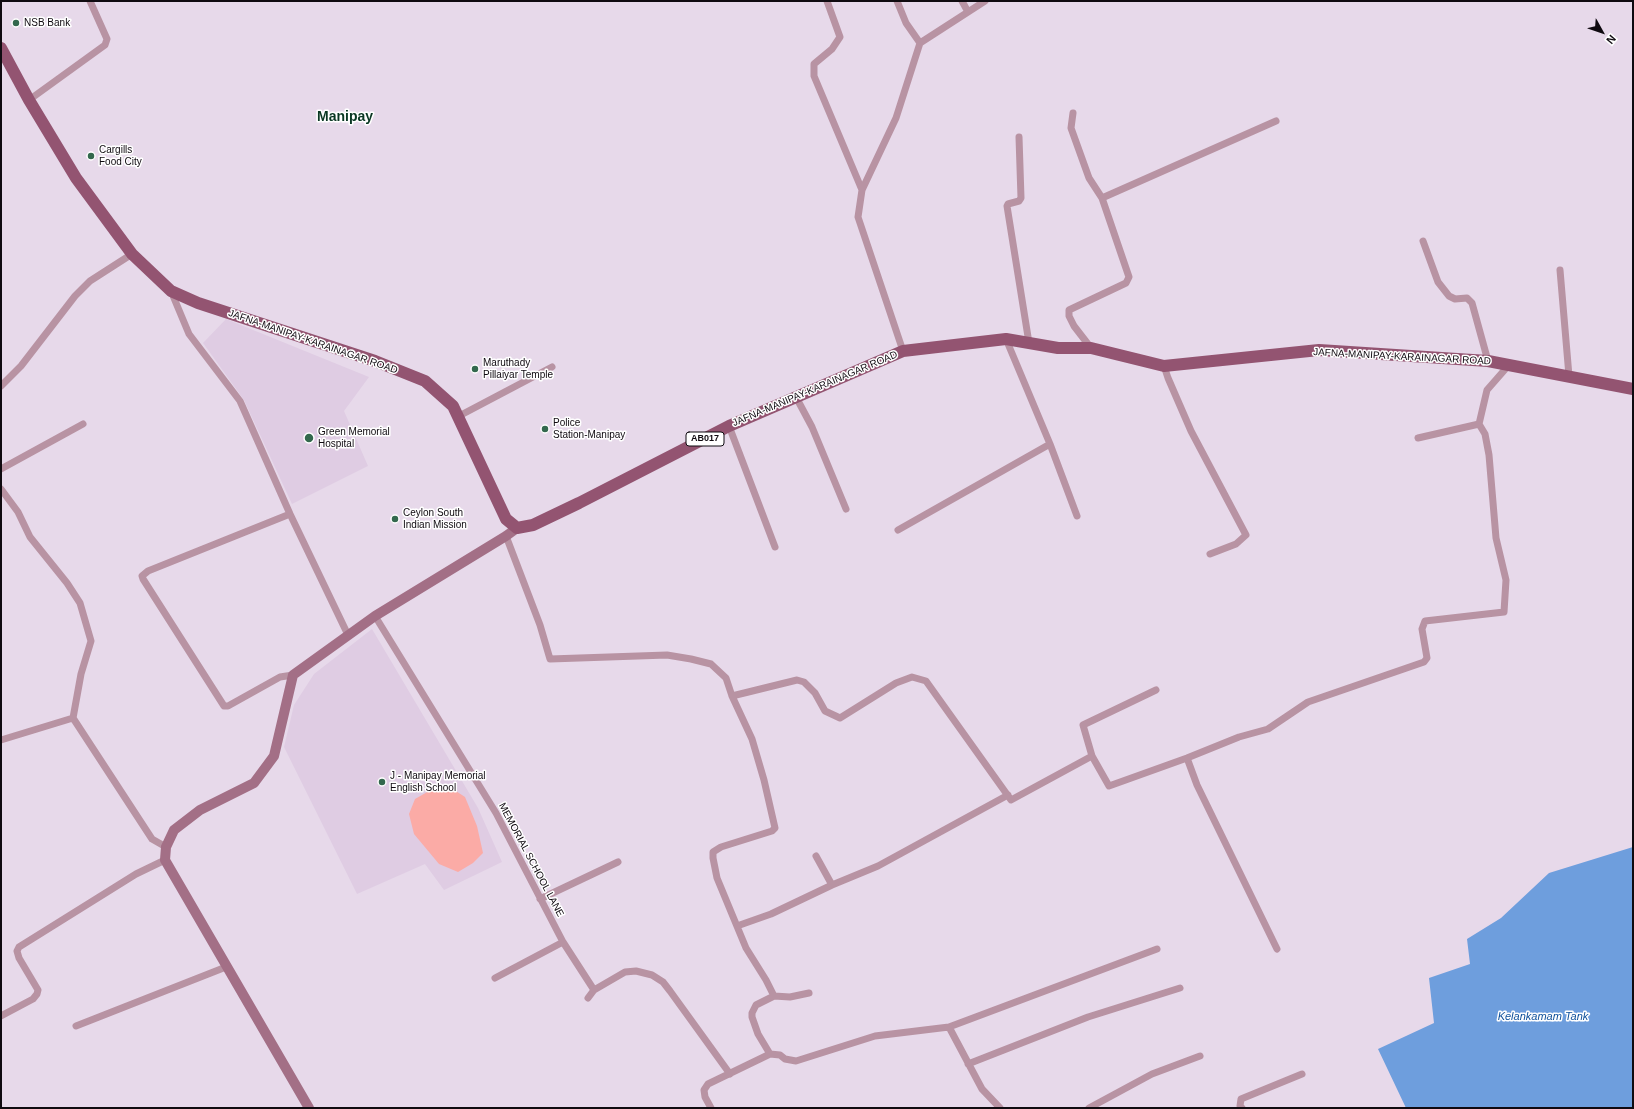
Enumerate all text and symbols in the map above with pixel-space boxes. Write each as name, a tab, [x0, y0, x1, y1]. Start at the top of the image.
north arrow	[1582, 12, 1622, 52]
place label: NSB Bank	[24, 17, 70, 29]
marker: NSB Bank	[11, 18, 21, 28]
text: N	[1604, 33, 1618, 47]
district label: Manipay	[317, 109, 373, 125]
place label: Cargills Food City	[99, 144, 142, 168]
marker: Cargills Food City	[86, 151, 96, 161]
street label: JAFNA-MANIPAY-KARAINAGAR ROAD	[227, 307, 399, 377]
street label: JAFNA-MANIPAY-KARAINAGAR ROAD	[1313, 346, 1491, 368]
street label: JAFNA-MANIPAY-KARAINAGAR ROAD	[731, 349, 899, 429]
place label: Maruthady Pillaiyar Temple	[483, 357, 553, 380]
marker: Maruthady Pillaiyar Temple	[470, 364, 480, 374]
place label: Police Station-Manipay	[553, 417, 625, 440]
marker: Police Station-Manipay	[540, 424, 550, 434]
place label: Green Memorial Hospital	[318, 426, 390, 450]
marker: Green Memorial Hospital	[303, 432, 315, 444]
road number: AB017	[686, 432, 724, 446]
place label: Ceylon South Indian Mission	[403, 507, 467, 530]
marker: Ceylon South Indian Mission	[390, 514, 400, 524]
place label: J - Manipay Memorial English School	[390, 770, 486, 794]
marker: J - Manipay Memorial English School	[377, 777, 387, 787]
street label: MEMORIAL SCHOOL LANE	[496, 801, 566, 919]
water label: Kelankamam Tank	[1498, 1010, 1588, 1024]

